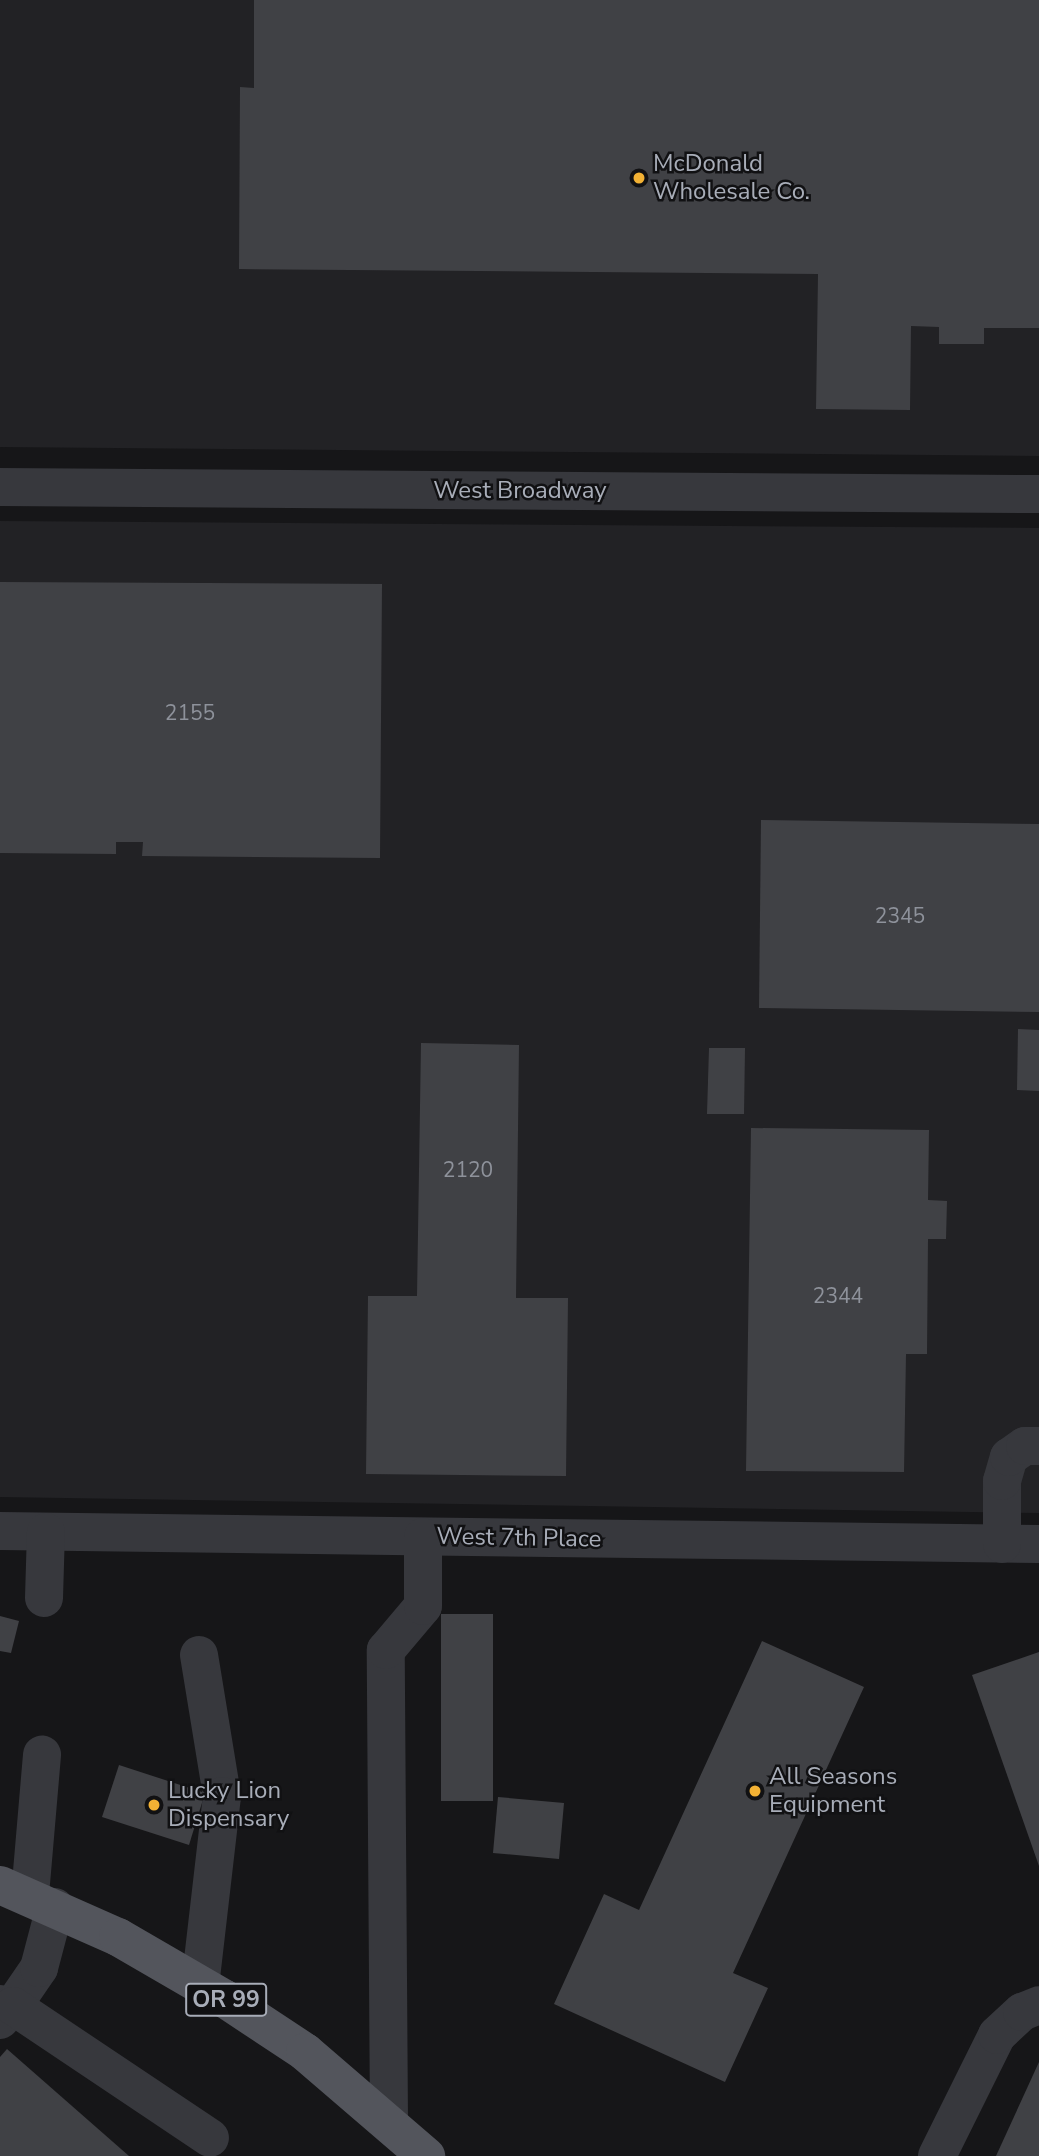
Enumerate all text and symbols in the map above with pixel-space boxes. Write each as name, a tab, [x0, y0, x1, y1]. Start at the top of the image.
place label: McDonald Wholesale Co.	[653, 150, 810, 206]
marker: McDonald Wholesale Co.	[631, 170, 647, 186]
street label: West Broadway	[433, 477, 607, 505]
house number: 2155	[165, 700, 215, 726]
house number: 2345	[875, 903, 925, 929]
house number: 2120	[443, 1157, 493, 1183]
house number: 2344	[813, 1283, 863, 1309]
street label: West 7th Place	[436, 1522, 602, 1554]
place label: All Seasons Equipment	[769, 1763, 897, 1819]
place label: Lucky Lion Dispensary	[168, 1777, 289, 1833]
marker: All Seasons Equipment	[747, 1783, 763, 1799]
marker: Lucky Lion Dispensary	[146, 1797, 162, 1813]
road number: OR 99	[184, 1980, 268, 2020]

